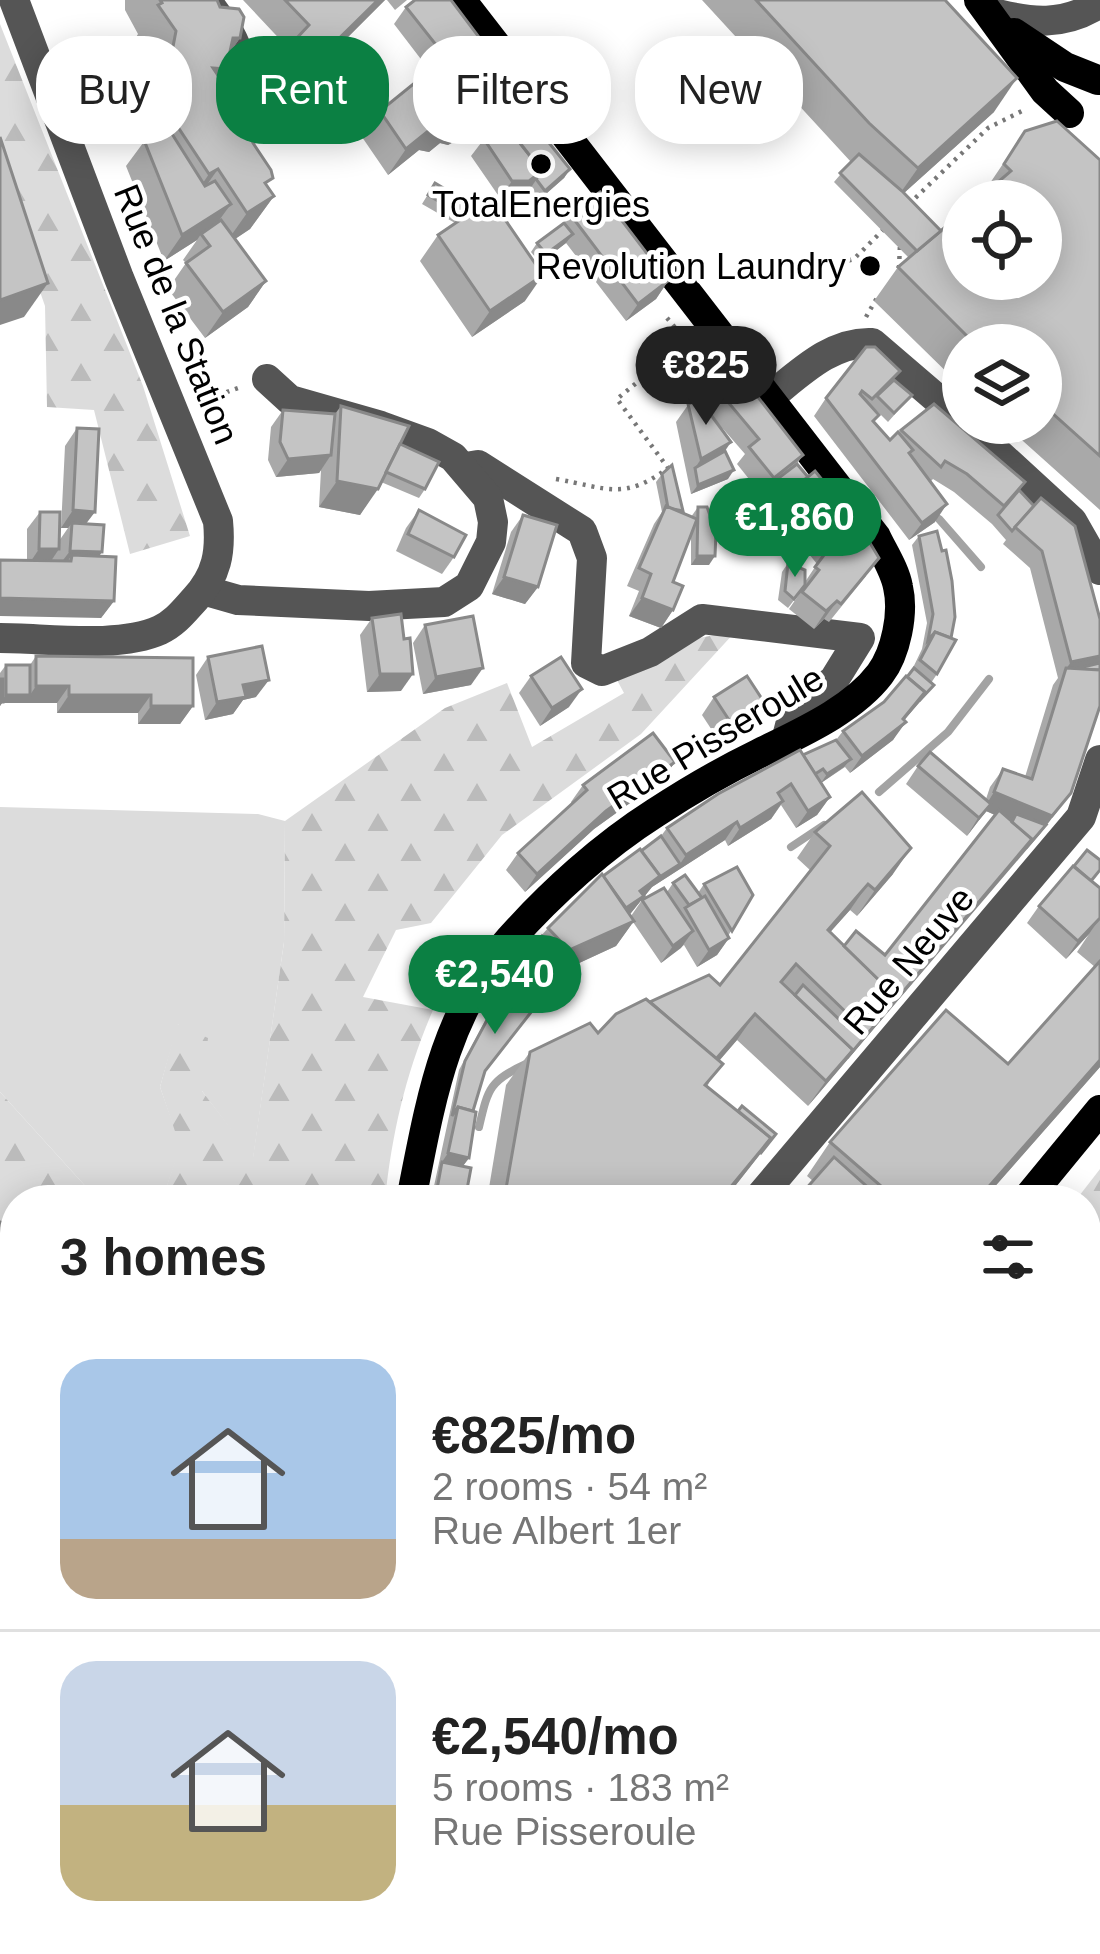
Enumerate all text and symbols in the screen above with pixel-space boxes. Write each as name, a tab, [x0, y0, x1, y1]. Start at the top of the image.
chip: Buy	[36, 36, 192, 144]
chip: Rent	[216, 36, 389, 144]
chip: Filters	[413, 36, 611, 144]
chip: New	[635, 36, 803, 144]
marker: TotalEnergies	[528, 151, 554, 177]
street label: Rue de la Station	[106, 178, 247, 450]
map controls	[942, 180, 1062, 444]
button: locate	[942, 180, 1062, 300]
place label: TotalEnergies	[432, 184, 650, 225]
place label: Revolution Laundry	[536, 246, 846, 287]
marker: Revolution Laundry	[857, 253, 883, 279]
button: layers	[942, 324, 1062, 444]
pin: €825	[635, 326, 777, 428]
text: €825	[663, 343, 749, 386]
pin: €1,860	[697, 478, 893, 580]
text: €1,860	[735, 495, 855, 538]
street label: Rue Pisseroule	[600, 657, 830, 818]
street label: Rue Neuve	[835, 878, 982, 1042]
pin: €2,540	[397, 935, 593, 1037]
text: €2,540	[435, 952, 555, 995]
icon: filters	[975, 1224, 1041, 1290]
text: 3 homes	[60, 1229, 267, 1286]
icon: home	[156, 1407, 300, 1551]
text: €825/mo	[432, 1407, 636, 1464]
text: 2 rooms · 54 m²	[432, 1465, 707, 1508]
text: Rue Albert 1er	[432, 1509, 681, 1552]
text: €2,540/mo	[432, 1708, 679, 1765]
icon: home	[156, 1709, 300, 1853]
text: 5 rooms · 183 m²	[432, 1766, 729, 1809]
text: Rue Pisseroule	[432, 1810, 696, 1853]

